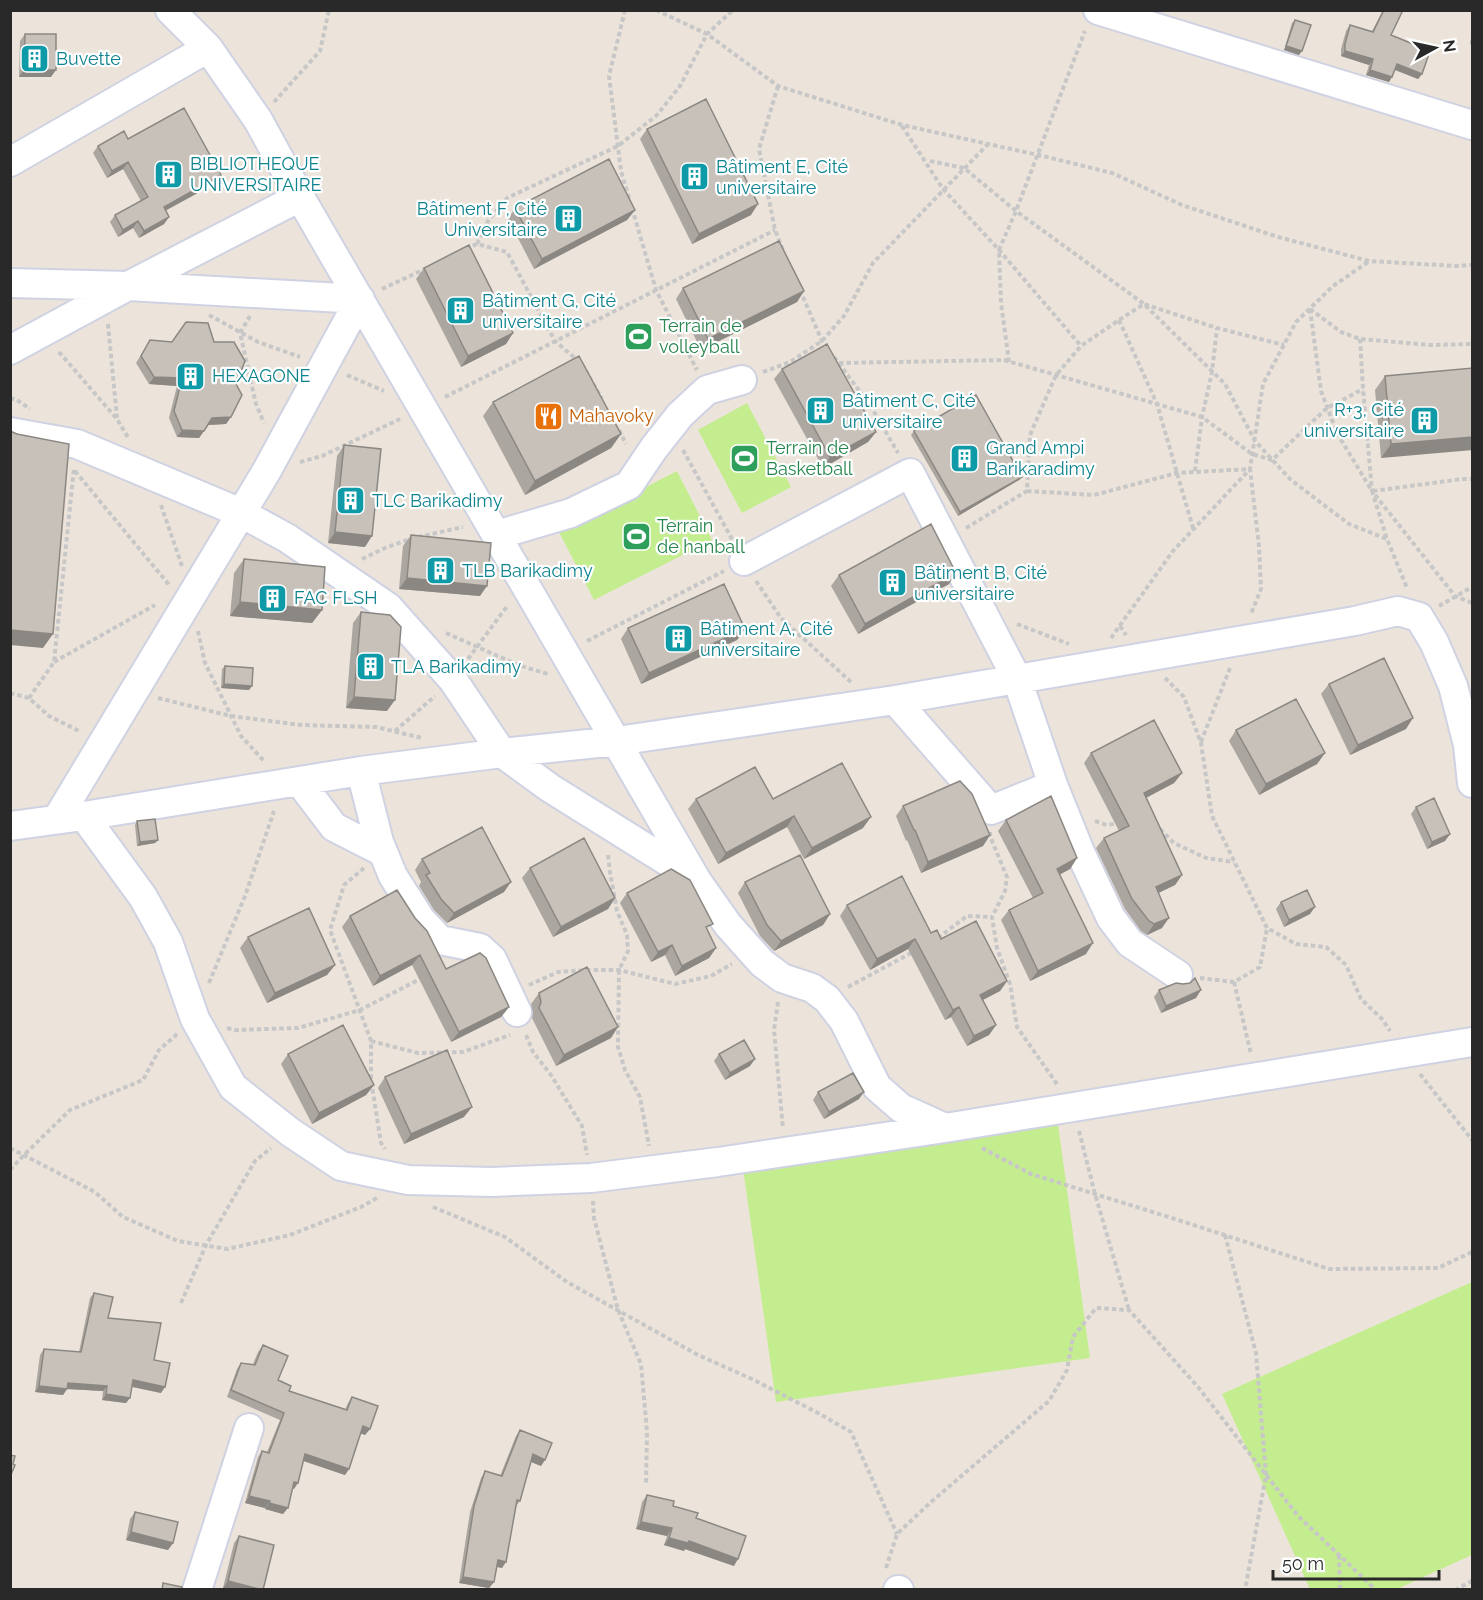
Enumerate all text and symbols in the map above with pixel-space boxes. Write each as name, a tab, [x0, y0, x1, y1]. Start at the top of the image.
north arrow	[1405, 18, 1465, 78]
text: N	[1439, 39, 1460, 53]
building icon: Buvette	[19, 43, 51, 75]
place label: Buvette	[56, 48, 121, 69]
place label: BIBLIOTHEQUE UNIVERSITAIRE	[190, 153, 321, 195]
place label: Bâtiment E, Cité universitaire	[716, 156, 849, 198]
building icon: BIBLIOTHEQUE UNIVERSITAIRE	[153, 158, 185, 190]
building icon: Bâtiment E, Cité universitaire	[679, 161, 711, 193]
place label: Bâtiment F, Cité Universitaire	[417, 198, 547, 240]
building icon: Bâtiment F, Cité Universitaire	[552, 203, 584, 235]
place label: Bâtiment G, Cité universitaire	[482, 290, 616, 332]
building icon: Bâtiment G, Cité universitaire	[445, 295, 477, 327]
place label: Terrain de volleyball	[659, 315, 742, 357]
sports icon: Terrain de volleyball	[622, 320, 654, 352]
building icon: HEXAGONE	[175, 360, 207, 392]
place label: HEXAGONE	[212, 365, 311, 386]
place label: Bâtiment C, Cité universitaire	[842, 390, 976, 432]
building icon: Bâtiment C, Cité universitaire	[805, 395, 837, 427]
place label: R+3, Cité universitaire	[1304, 399, 1404, 441]
restaurant icon: Mahavoky	[532, 400, 564, 432]
building icon: R+3, Cité universitaire	[1409, 404, 1441, 436]
place label: Mahavoky	[569, 405, 654, 426]
place label: Terrain de Basketball	[766, 437, 853, 479]
place label: Grand Ampi Barikaradimy	[986, 437, 1095, 479]
sports icon: Terrain de Basketball	[729, 442, 761, 474]
building icon: Grand Ampi Barikaradimy	[949, 442, 981, 474]
building icon: TLC Barikadimy	[335, 485, 367, 517]
place label: TLC Barikadimy	[372, 490, 503, 511]
place label: Terrain de hanball	[657, 515, 745, 557]
sports icon: Terrain de hanball	[620, 520, 652, 552]
building icon: TLB Barikadimy	[425, 555, 457, 587]
place label: TLB Barikadimy	[462, 560, 593, 581]
place label: Bâtiment B, Cité universitaire	[914, 562, 1048, 604]
building icon: Bâtiment B, Cité universitaire	[877, 567, 909, 599]
building icon: FAC FLSH	[257, 582, 289, 614]
place label: FAC FLSH	[294, 587, 377, 608]
place label: Bâtiment A, Cité universitaire	[700, 618, 833, 660]
building icon: Bâtiment A, Cité universitaire	[663, 623, 695, 655]
building icon: TLA Barikadimy	[354, 651, 386, 683]
place label: TLA Barikadimy	[391, 656, 521, 677]
scale bar	[1273, 1543, 1440, 1581]
text: 50 m	[1282, 1553, 1324, 1574]

